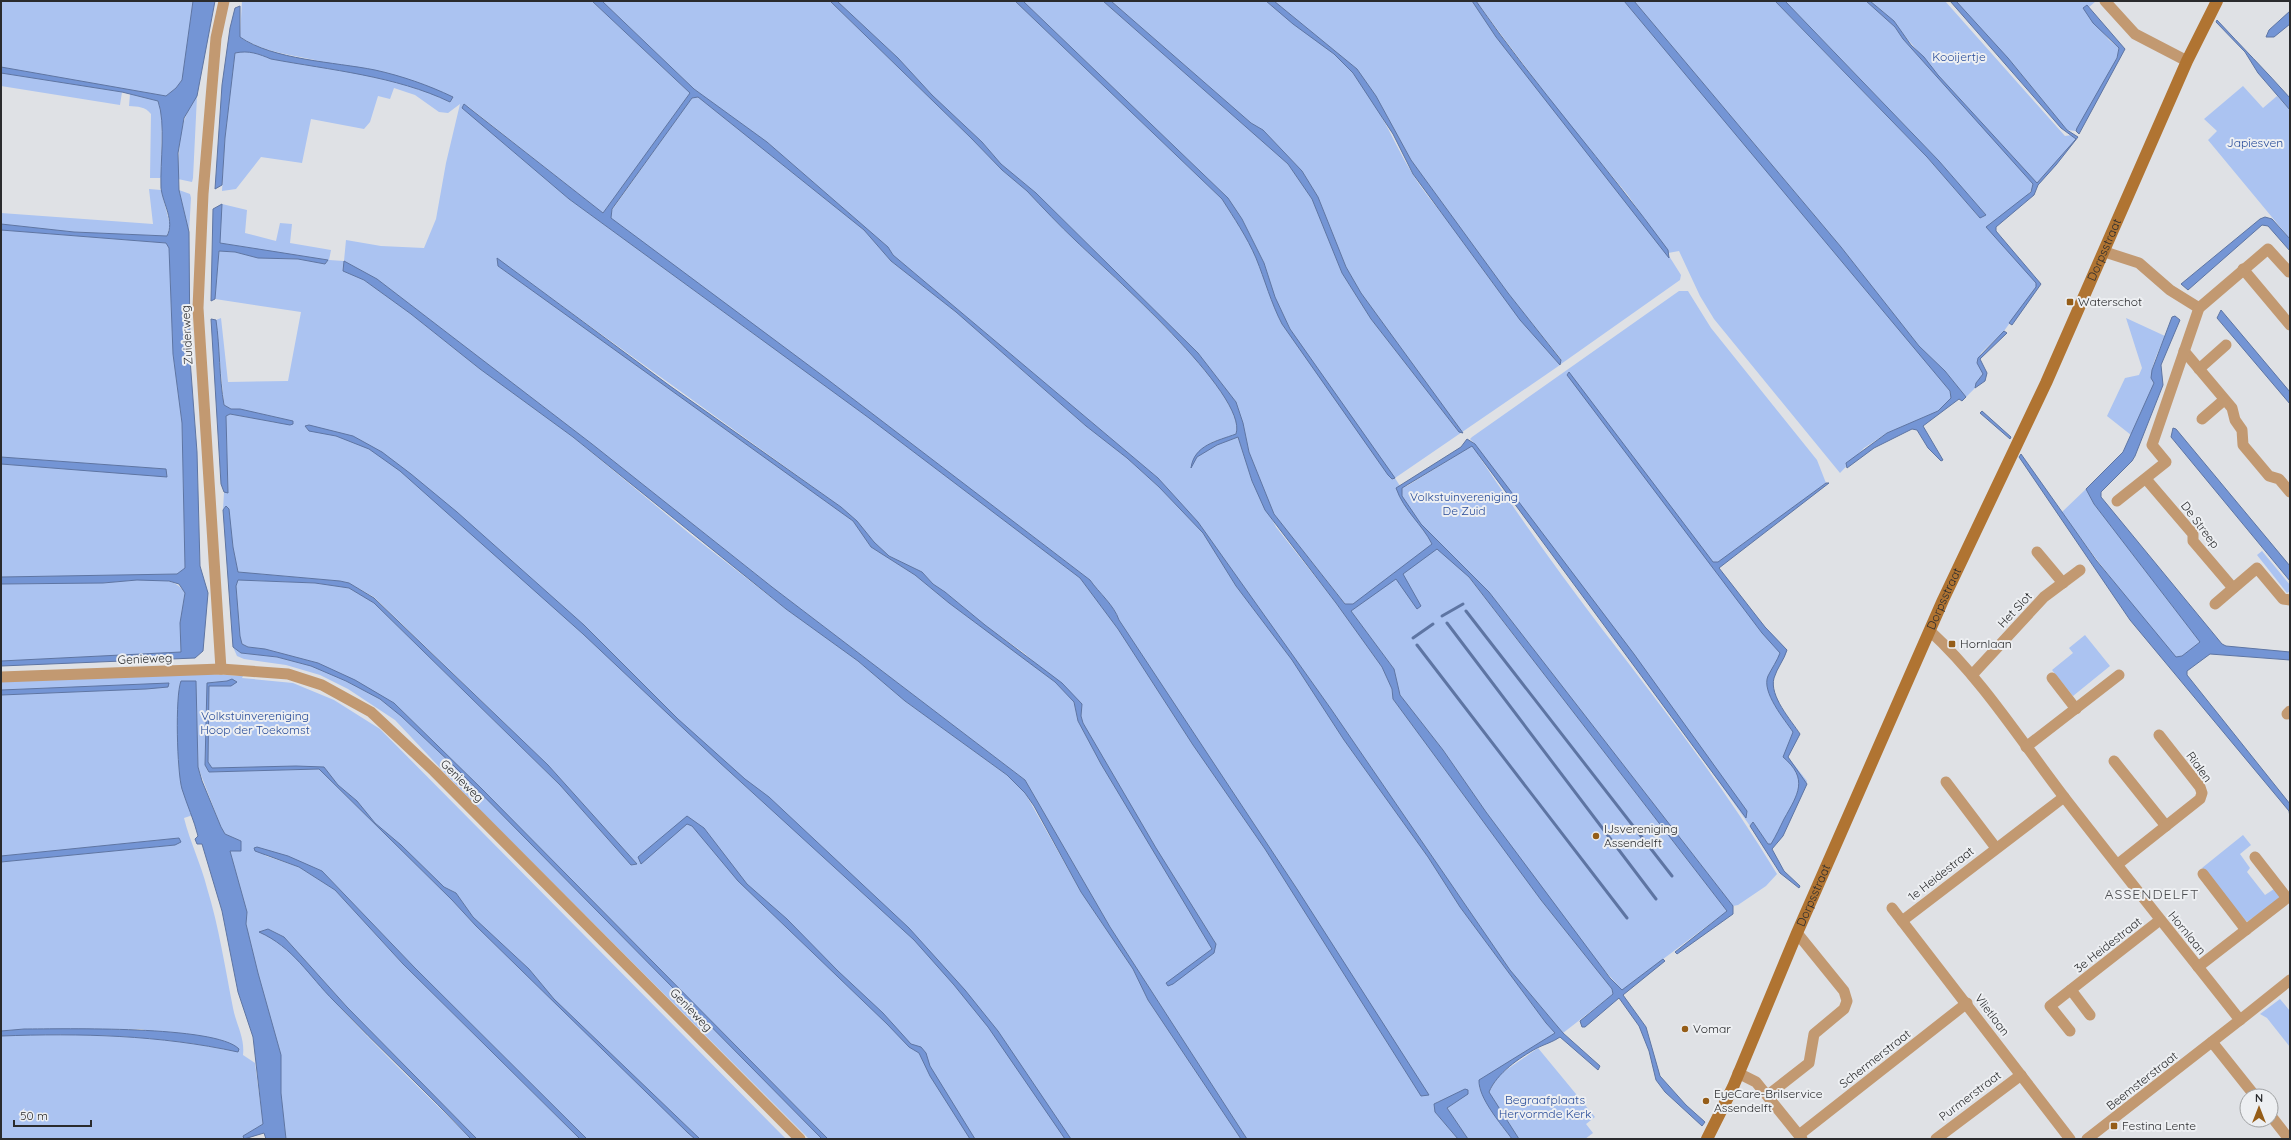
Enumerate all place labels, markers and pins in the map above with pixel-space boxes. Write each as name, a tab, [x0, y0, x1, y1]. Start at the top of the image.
place label: Waterschot	[2078, 294, 2142, 309]
marker: Waterschot	[2065, 297, 2075, 307]
place label: Hornlaan	[1960, 636, 2012, 651]
marker: Hornlaan	[1947, 639, 1957, 649]
place label: IJsvereniging Assendelft	[1604, 821, 1678, 850]
marker: IJsvereniging Assendelft	[1591, 831, 1601, 841]
place label: Vomar	[1693, 1021, 1731, 1036]
marker: Vomar	[1680, 1024, 1690, 1034]
place label: EyeCare-Brilservice Assendelft	[1714, 1086, 1823, 1115]
marker: EyeCare-Brilservice Assendelft	[1701, 1096, 1711, 1106]
place label: Festina Lente	[2122, 1118, 2196, 1133]
marker: Festina Lente	[2109, 1121, 2119, 1131]

